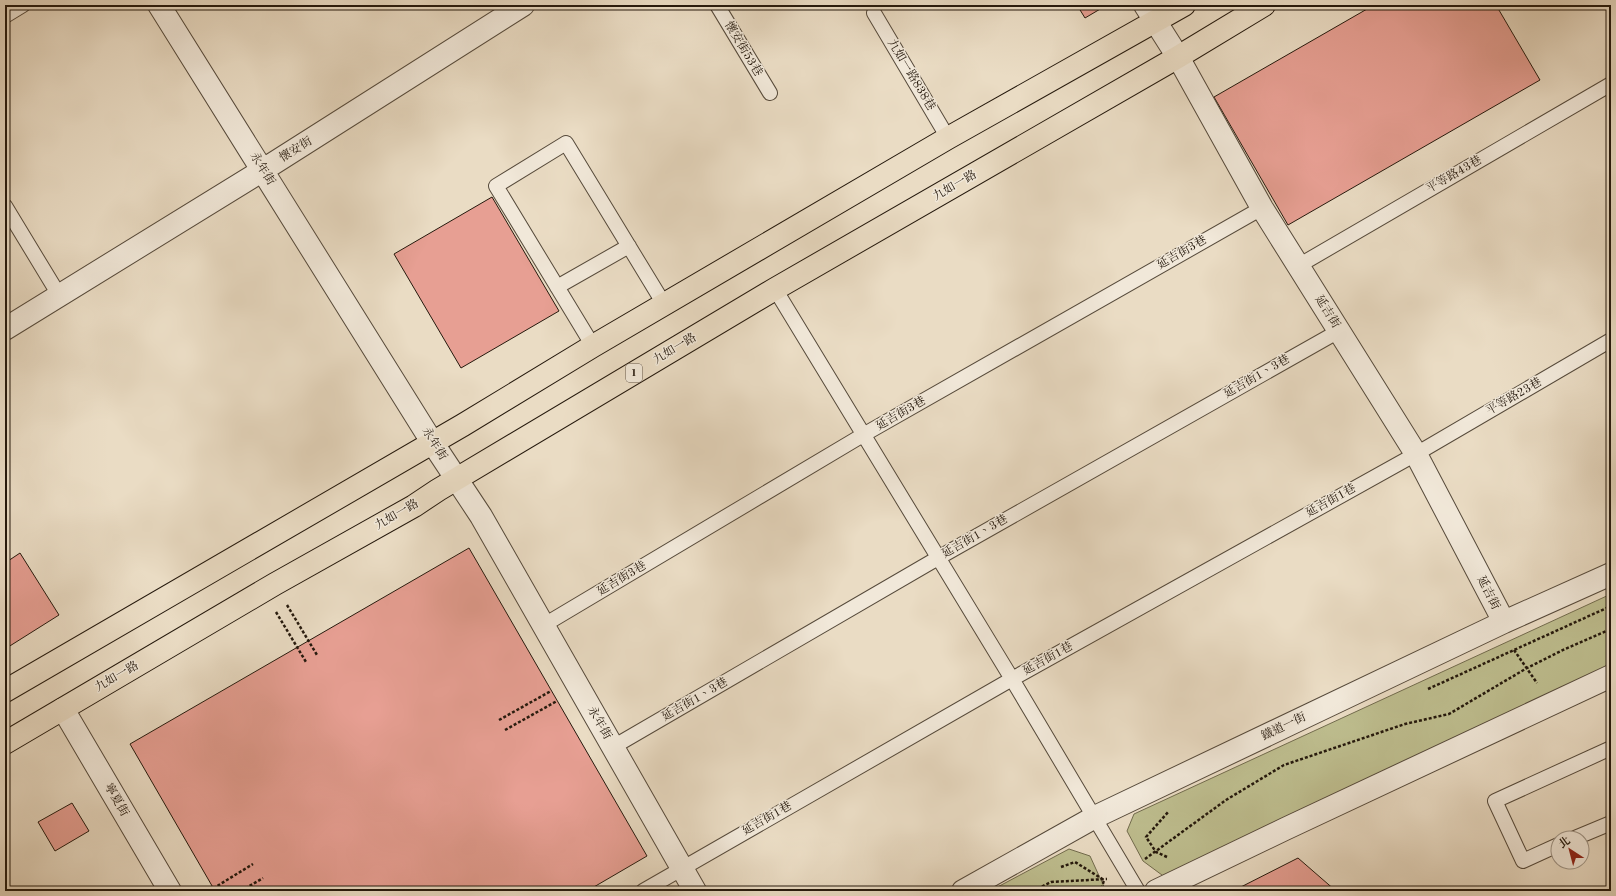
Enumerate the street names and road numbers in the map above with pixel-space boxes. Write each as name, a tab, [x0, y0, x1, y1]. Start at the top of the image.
street label: 懷安街53巷	[722, 18, 766, 79]
street label: 九如一路838巷	[885, 36, 939, 113]
street label: 懷安街	[276, 133, 315, 165]
street label: 永年街	[247, 149, 279, 188]
street label: 平等路43巷	[1423, 153, 1484, 196]
street label: 九如一路	[930, 167, 979, 203]
street label: 延吉街3巷	[1154, 232, 1209, 272]
street label: 延吉街	[1312, 292, 1344, 331]
street label: 九如一路	[650, 330, 699, 367]
street label: 延吉街1、3巷	[1221, 352, 1292, 401]
road number: 1	[626, 364, 642, 382]
street label: 平等路23巷	[1483, 375, 1544, 418]
street label: 延吉街3巷	[873, 393, 928, 433]
street label: 永年街	[419, 424, 451, 463]
street label: 延吉街1巷	[1303, 481, 1358, 520]
street label: 九如一路	[372, 496, 421, 532]
street label: 延吉街1、3巷	[939, 512, 1010, 561]
street label: 延吉街3巷	[594, 558, 649, 598]
street label: 延吉街	[1474, 573, 1504, 613]
street label: 延吉街1巷	[1020, 639, 1075, 678]
street label: 九如一路	[92, 658, 141, 694]
street label: 延吉街1、3巷	[659, 675, 730, 724]
street label: 永年街	[585, 703, 615, 742]
street label: 鐵道一街	[1259, 709, 1309, 743]
street label: 寧夏街	[102, 780, 132, 819]
street label: 延吉街1巷	[739, 798, 794, 838]

